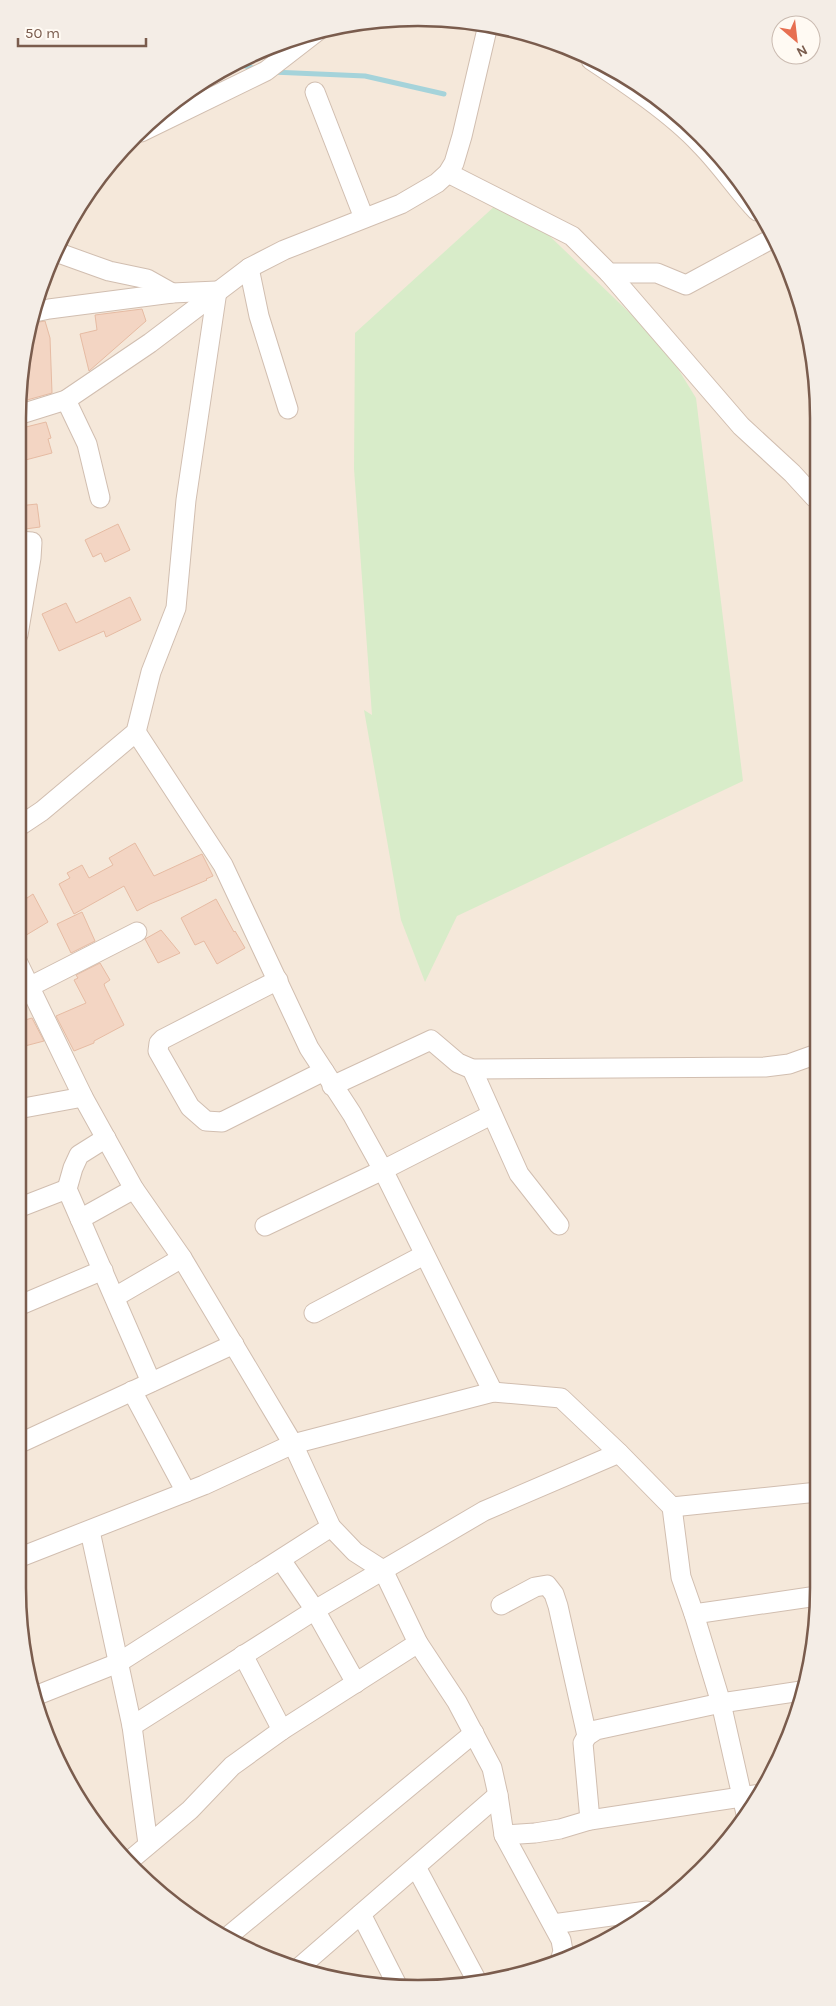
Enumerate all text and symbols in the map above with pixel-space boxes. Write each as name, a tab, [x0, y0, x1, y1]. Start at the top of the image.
scale bar	[18, 15, 145, 47]
north arrow	[771, 15, 821, 65]
text: 50 m	[25, 24, 60, 42]
text: N	[793, 41, 810, 61]

